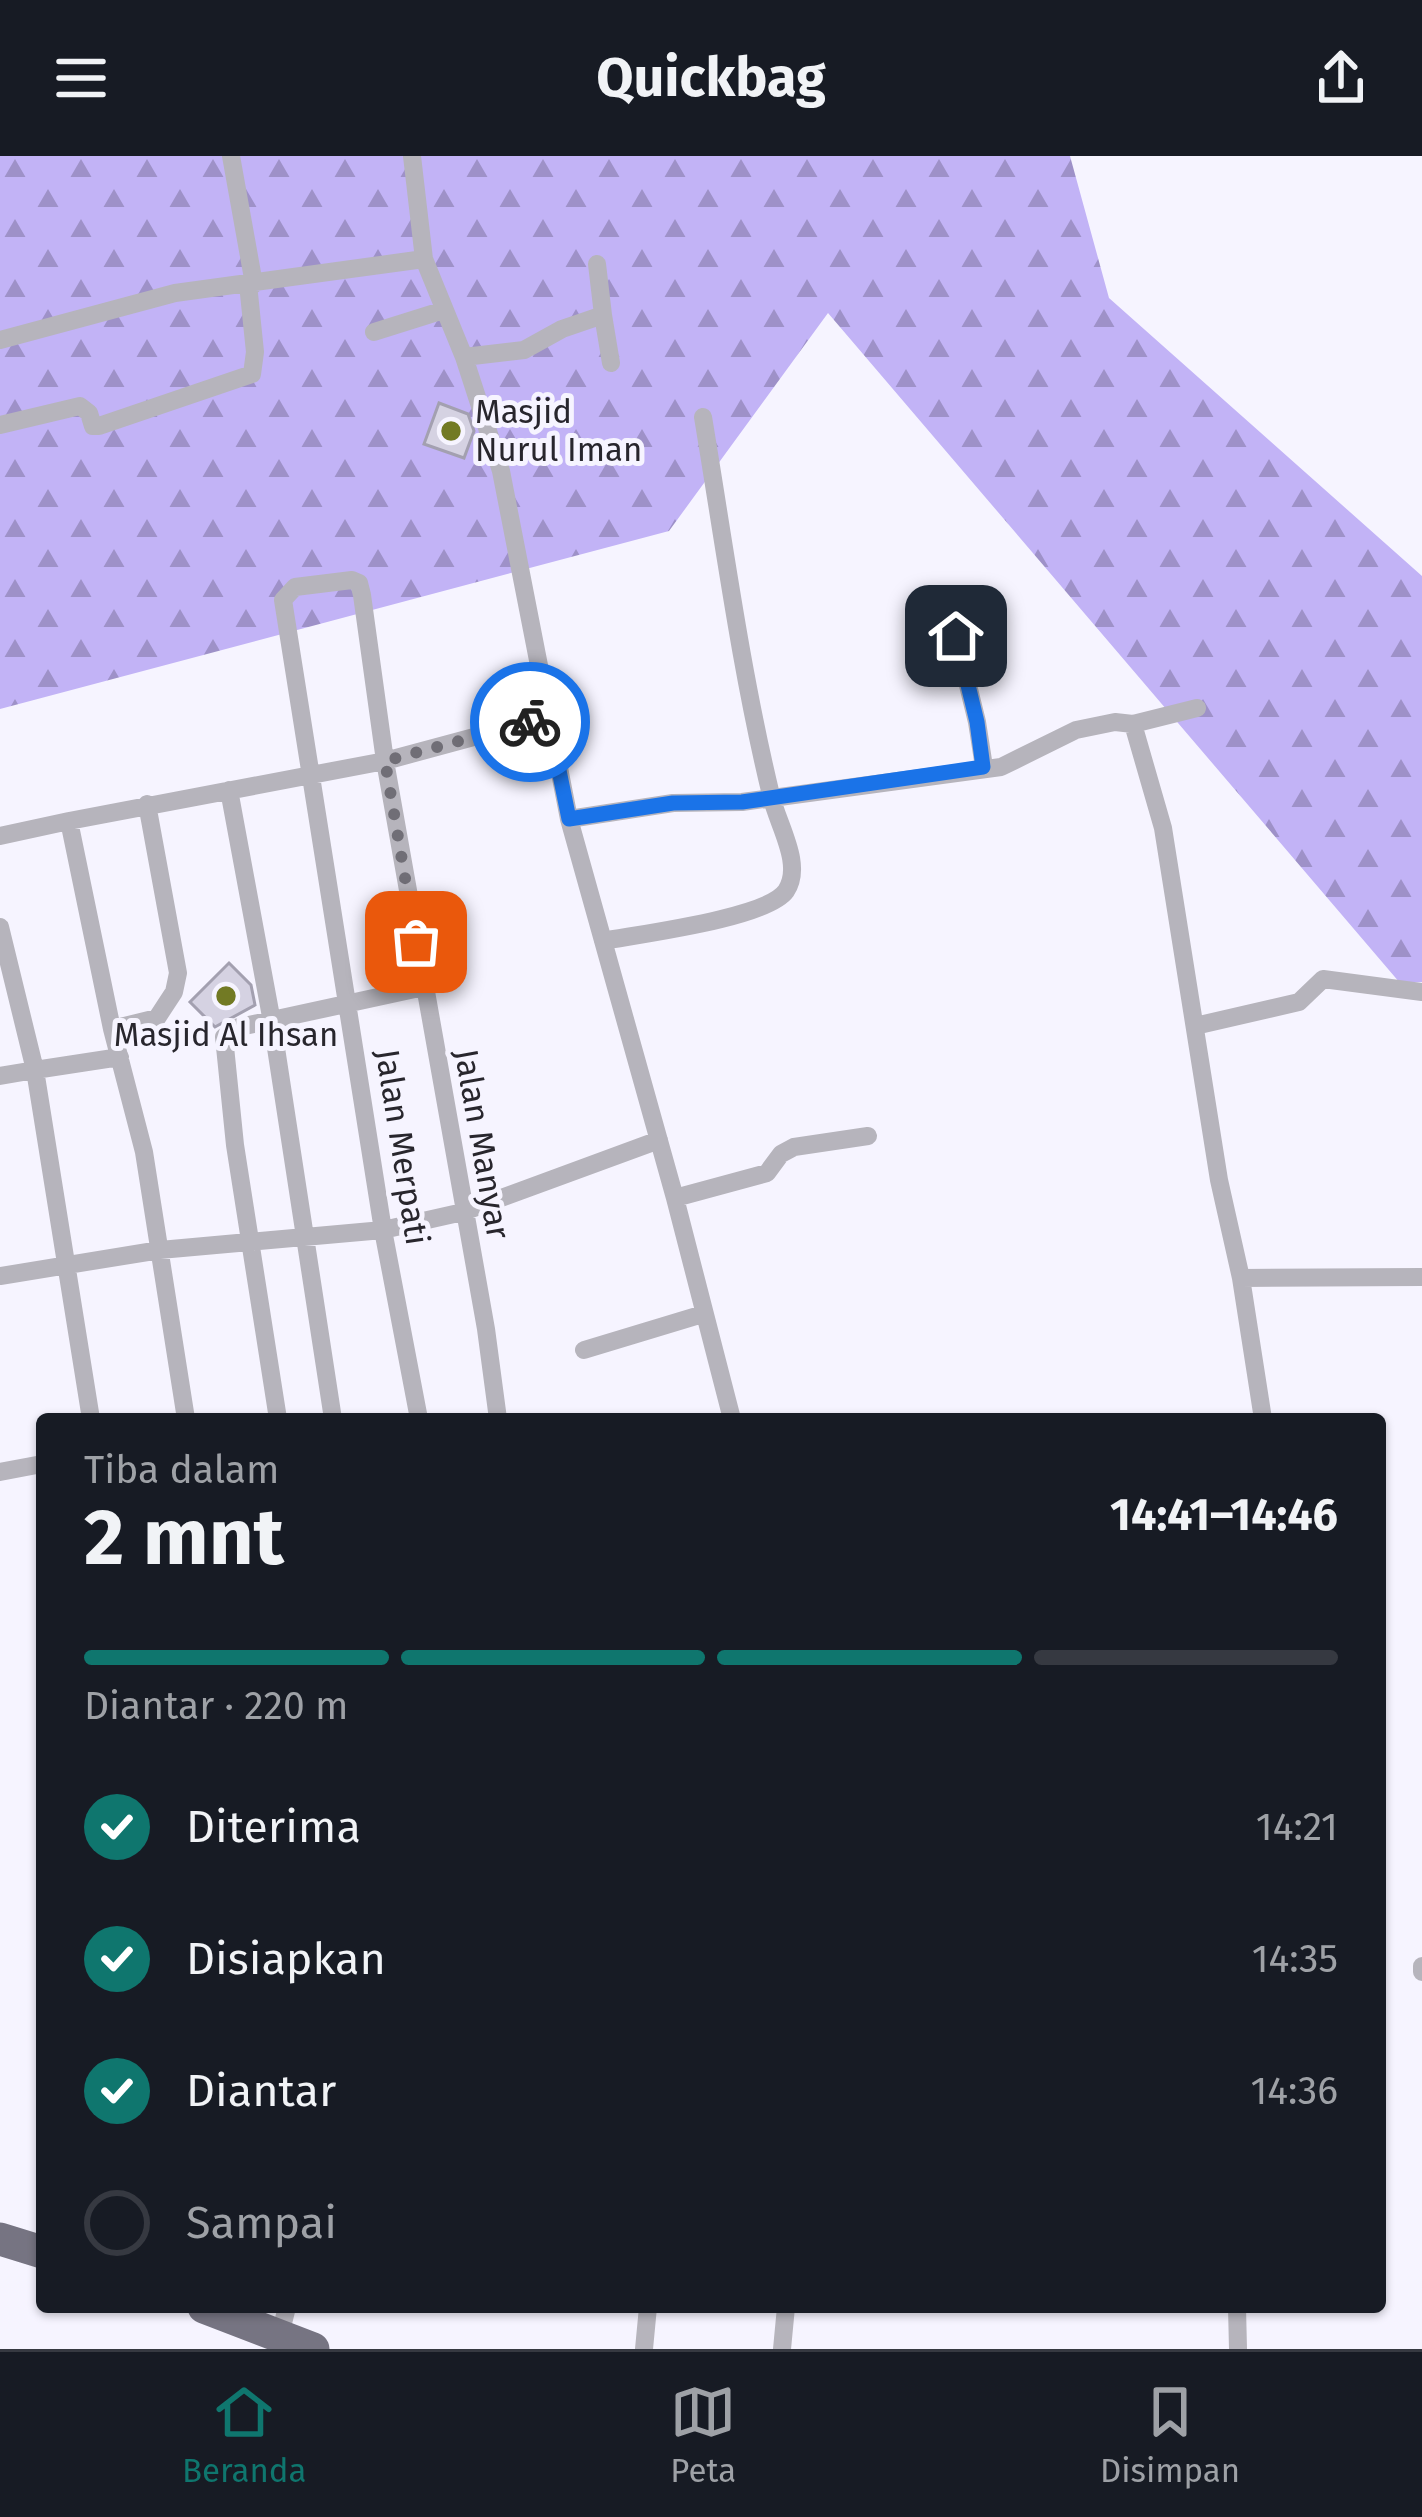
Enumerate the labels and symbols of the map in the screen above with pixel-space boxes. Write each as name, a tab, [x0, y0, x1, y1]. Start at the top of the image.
place label: Masjid Nurul Iman	[475, 392, 642, 470]
marker: Masjid Nurul Iman	[438, 418, 464, 444]
pin	[905, 585, 1007, 687]
courier	[470, 662, 590, 782]
pin	[365, 891, 467, 993]
marker: Masjid Al Ihsan	[213, 983, 239, 1009]
place label: Masjid Al Ihsan	[114, 1015, 338, 1055]
street label: Jalan Merpati	[367, 1046, 437, 1248]
street label: Jalan Manyar	[446, 1046, 518, 1242]

